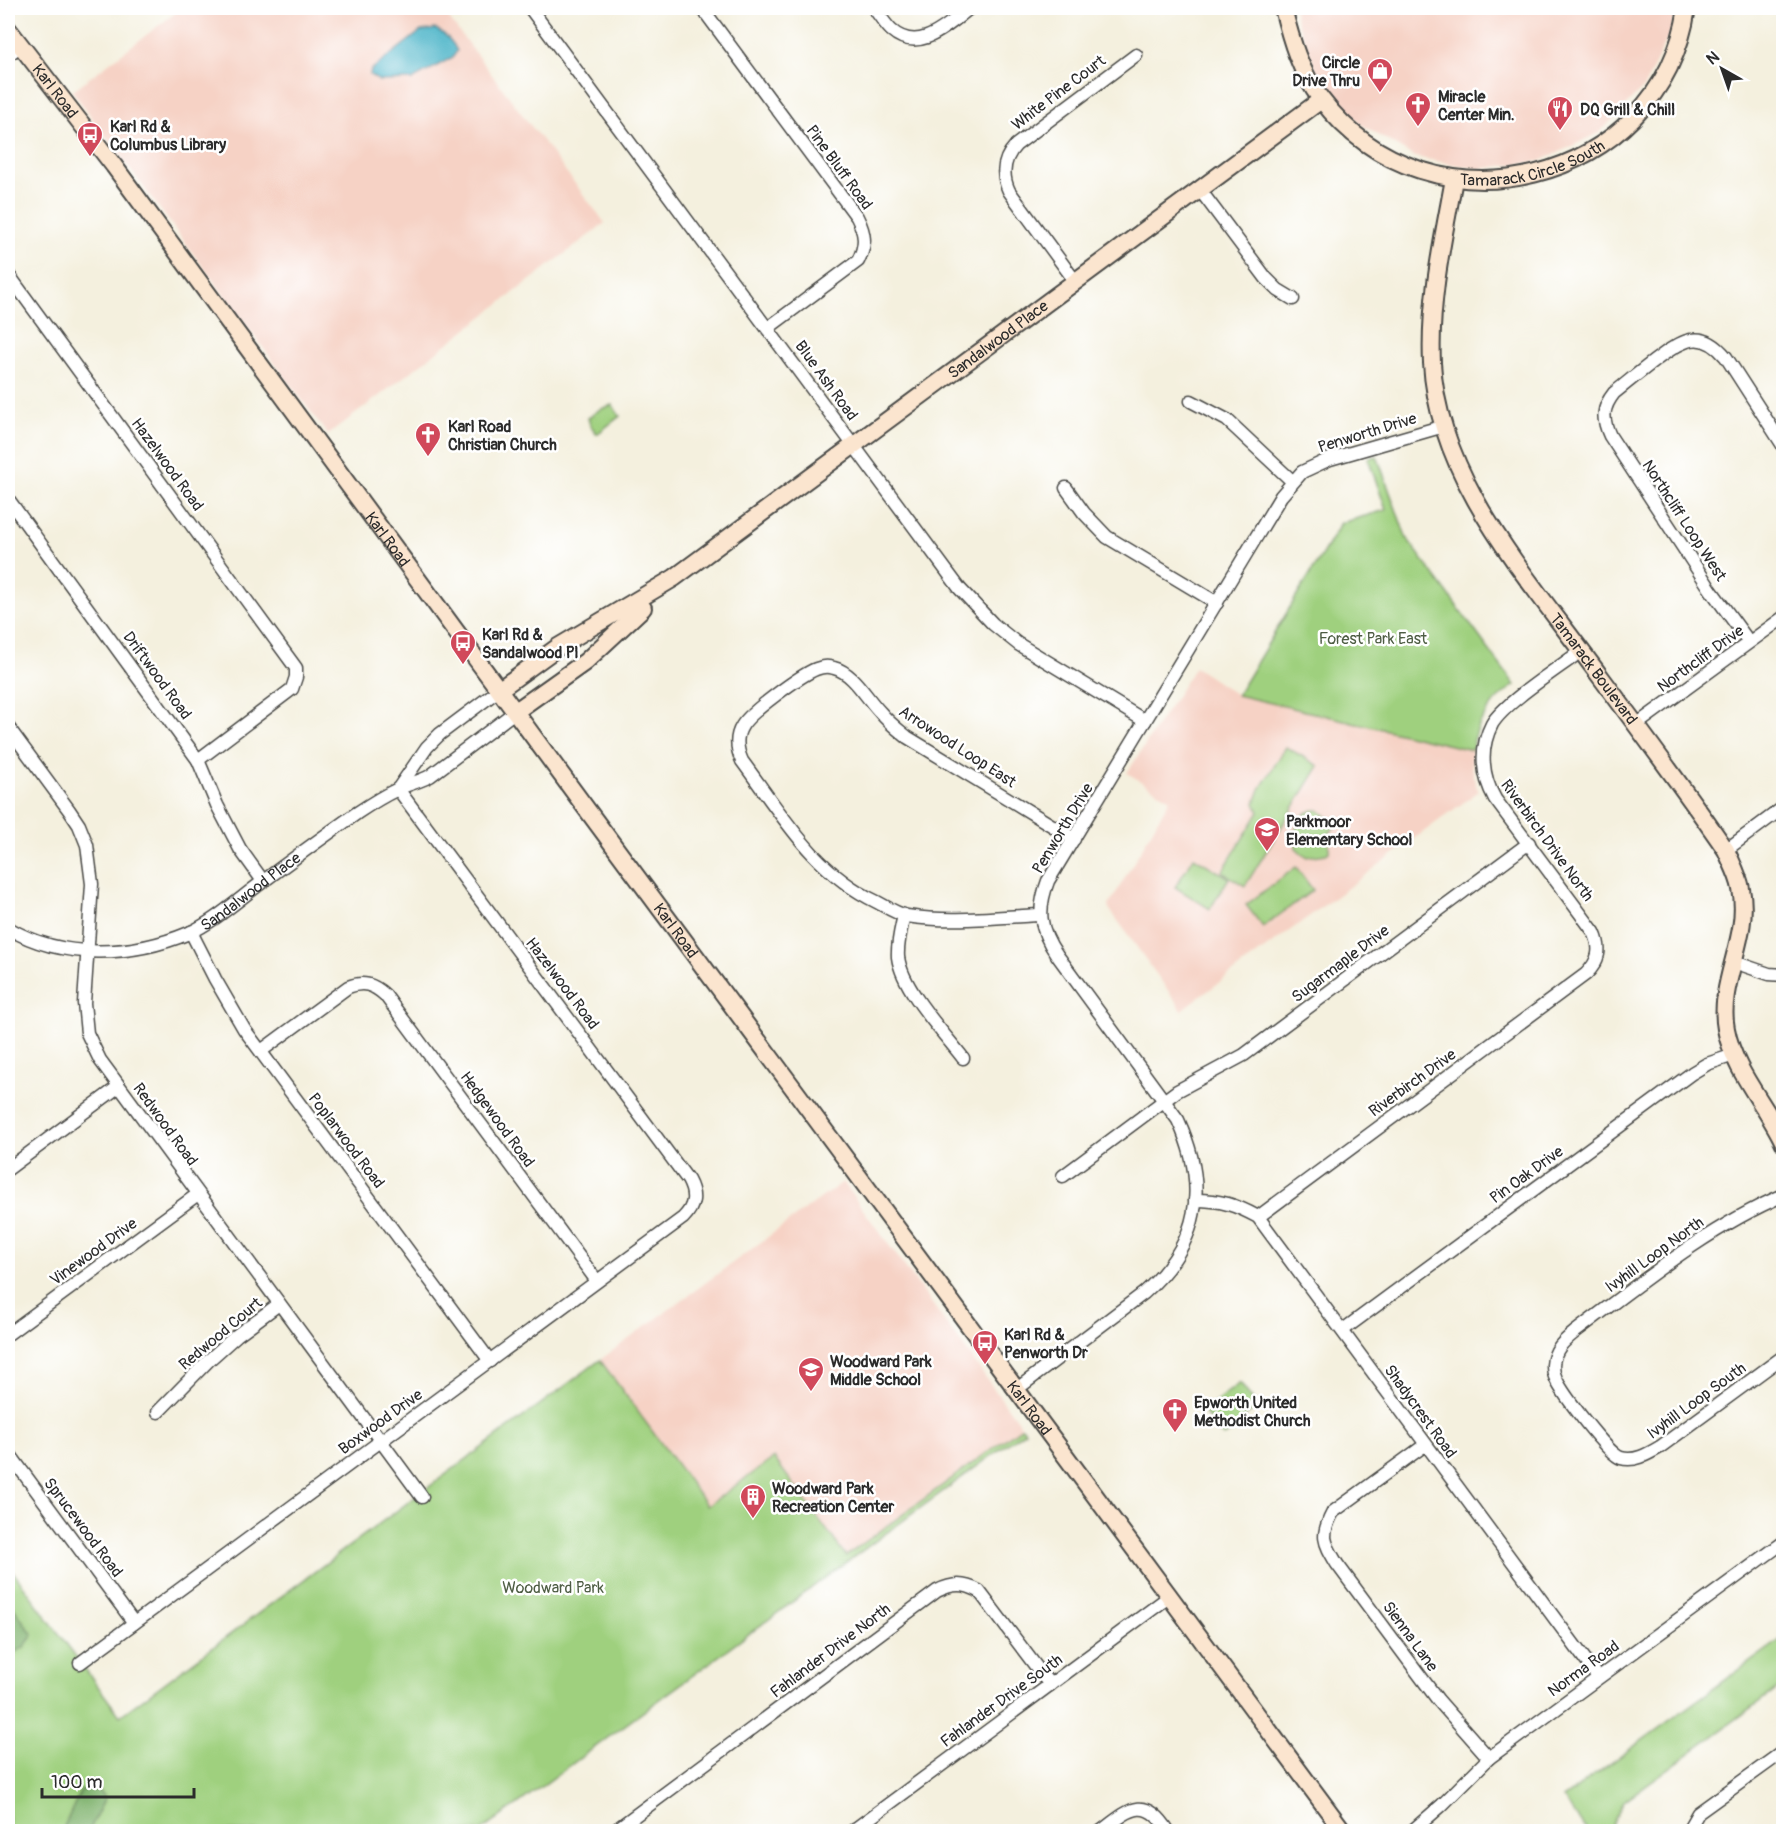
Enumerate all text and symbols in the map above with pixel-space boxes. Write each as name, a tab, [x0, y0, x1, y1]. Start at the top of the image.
north arrow	[1692, 39, 1752, 99]
text: N	[1702, 47, 1724, 69]
street label: White Pine Court	[1008, 51, 1110, 135]
place label: Circle Drive Thru	[1292, 53, 1361, 91]
shop icon: Circle Drive Thru	[1365, 56, 1395, 94]
street label: Karl Road	[28, 60, 82, 122]
place label: Miracle Center Min.	[1438, 87, 1515, 125]
church icon: Miracle Center Min.	[1403, 90, 1433, 128]
restaurant icon: DQ Grill & Chill	[1545, 94, 1575, 132]
place label: DQ Grill & Chill	[1580, 100, 1675, 120]
place label: Karl Rd & Columbus Library	[110, 117, 226, 155]
bus stop icon: Karl Rd & Columbus Library	[75, 120, 105, 158]
street label: Pine Bluff Road	[802, 121, 877, 214]
street label: Tamarack Circle South	[1459, 136, 1609, 191]
street label: Sandalwood Place	[944, 296, 1053, 383]
street label: Blue Ash Road	[790, 337, 862, 424]
street label: Penworth Drive	[1316, 408, 1419, 457]
street label: Hazelwood Road	[127, 414, 208, 515]
place label: Karl Road Christian Church	[448, 417, 557, 455]
church icon: Karl Road Christian Church	[413, 420, 443, 458]
street label: Northcliff Loop West	[1638, 456, 1731, 585]
street label: Karl Road	[360, 508, 414, 571]
street label: Tamarack Boulevard	[1545, 610, 1641, 729]
street label: Northcliff Drive	[1653, 621, 1748, 697]
place label: Karl Rd & Sandalwood Pl	[482, 625, 579, 663]
street label: Driftwood Road	[119, 628, 196, 724]
bus stop icon: Karl Rd & Sandalwood Pl	[448, 628, 478, 666]
park label: Forest Park East	[1319, 629, 1428, 649]
street label: Arrowood Loop East	[895, 701, 1020, 793]
street label: Riverbirch Drive North	[1496, 776, 1598, 905]
street label: Penworth Drive	[1028, 779, 1098, 877]
place label: Parkmoor Elementary School	[1286, 812, 1413, 850]
school or university icon: Parkmoor Elementary School	[1252, 815, 1282, 853]
street label: Sandalwood Place	[197, 848, 305, 936]
street label: Karl Road	[649, 899, 702, 962]
street label: Sugarmaple Drive	[1288, 921, 1393, 1007]
street label: Hazelwood Road	[521, 934, 603, 1034]
street label: Riverbirch Drive	[1365, 1044, 1460, 1121]
street label: Hedgewood Road	[456, 1068, 539, 1171]
street label: Redwood Road	[128, 1079, 202, 1170]
street label: Poplarwood Road	[304, 1089, 389, 1192]
street label: Pin Oak Drive	[1486, 1141, 1567, 1208]
street label: Ivyhill Loop North	[1602, 1212, 1708, 1297]
street label: Vinewood Drive	[46, 1213, 141, 1290]
street label: Redwood Court	[175, 1293, 267, 1375]
place label: Karl Rd & Penworth Dr	[1004, 1325, 1088, 1363]
bus stop icon: Karl Rd & Penworth Dr	[970, 1328, 1000, 1366]
place label: Woodward Park Middle School	[830, 1352, 932, 1390]
school or university icon: Woodward Park Middle School	[796, 1355, 826, 1393]
street label: Ivyhill Loop South	[1643, 1358, 1750, 1443]
street label: Shadycrest Road	[1380, 1361, 1461, 1462]
street label: Karl Road	[1002, 1377, 1056, 1440]
street label: Boxwood Drive	[335, 1385, 427, 1459]
place label: Epworth United Methodist Church	[1194, 1393, 1311, 1431]
church icon: Epworth United Methodist Church	[1160, 1396, 1190, 1434]
street label: Sprucewood Road	[39, 1474, 127, 1581]
place label: Woodward Park Recreation Center	[772, 1479, 894, 1517]
building icon: Woodward Park Recreation Center	[738, 1482, 768, 1520]
park label: Woodward Park	[502, 1578, 604, 1598]
street label: Sienna Lane	[1378, 1598, 1442, 1676]
street label: Fahlander Drive North	[767, 1599, 895, 1702]
street label: Norma Road	[1544, 1636, 1623, 1701]
street label: Fahlander Drive South	[937, 1650, 1067, 1752]
scale bar	[42, 1761, 194, 1799]
text: 100 m	[51, 1771, 103, 1794]

